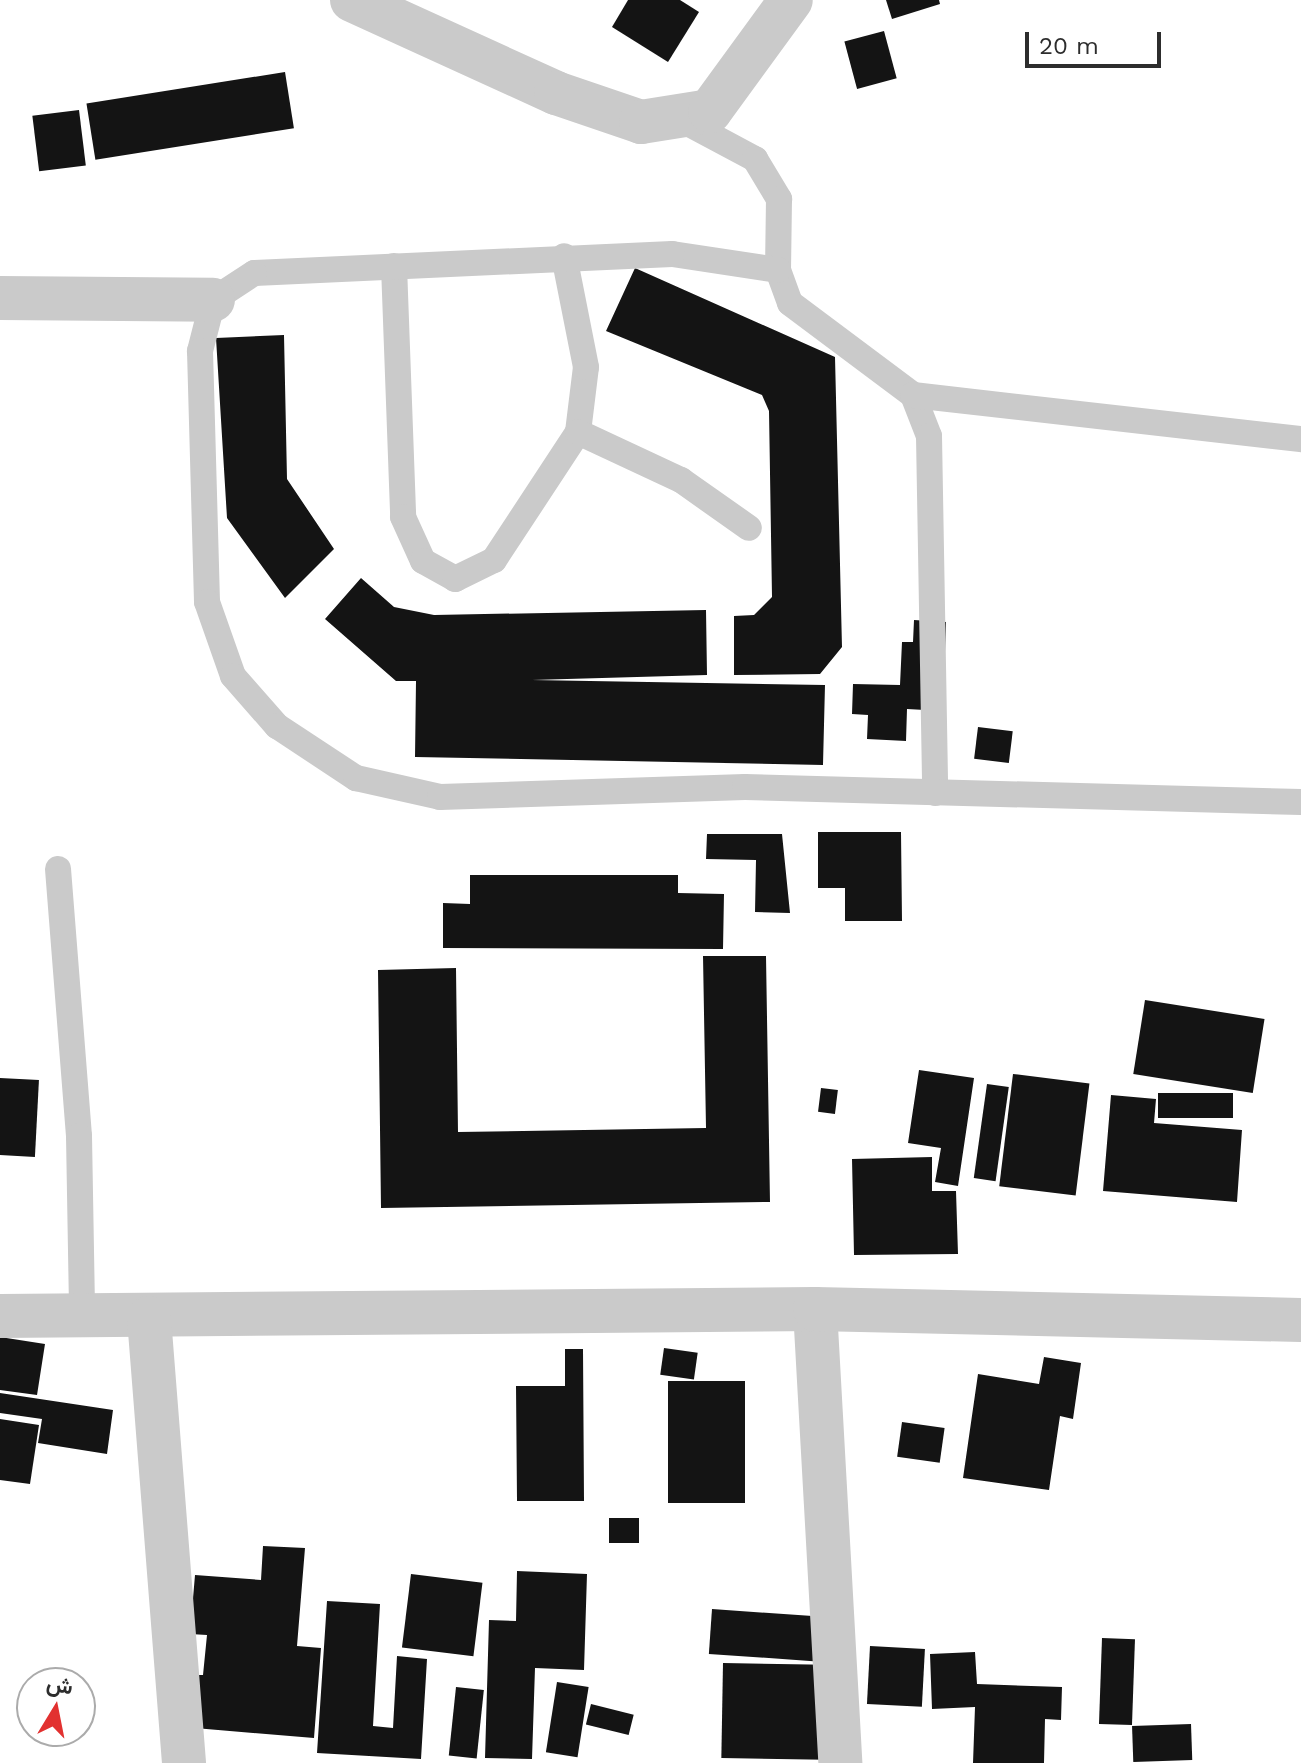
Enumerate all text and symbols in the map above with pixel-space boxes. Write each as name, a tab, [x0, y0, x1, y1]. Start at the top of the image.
scale bar	[1029, 16, 1165, 66]
text: 20 m	[1039, 32, 1099, 60]
north arrow	[16, 1667, 96, 1747]
text: ش	[45, 1670, 75, 1699]

